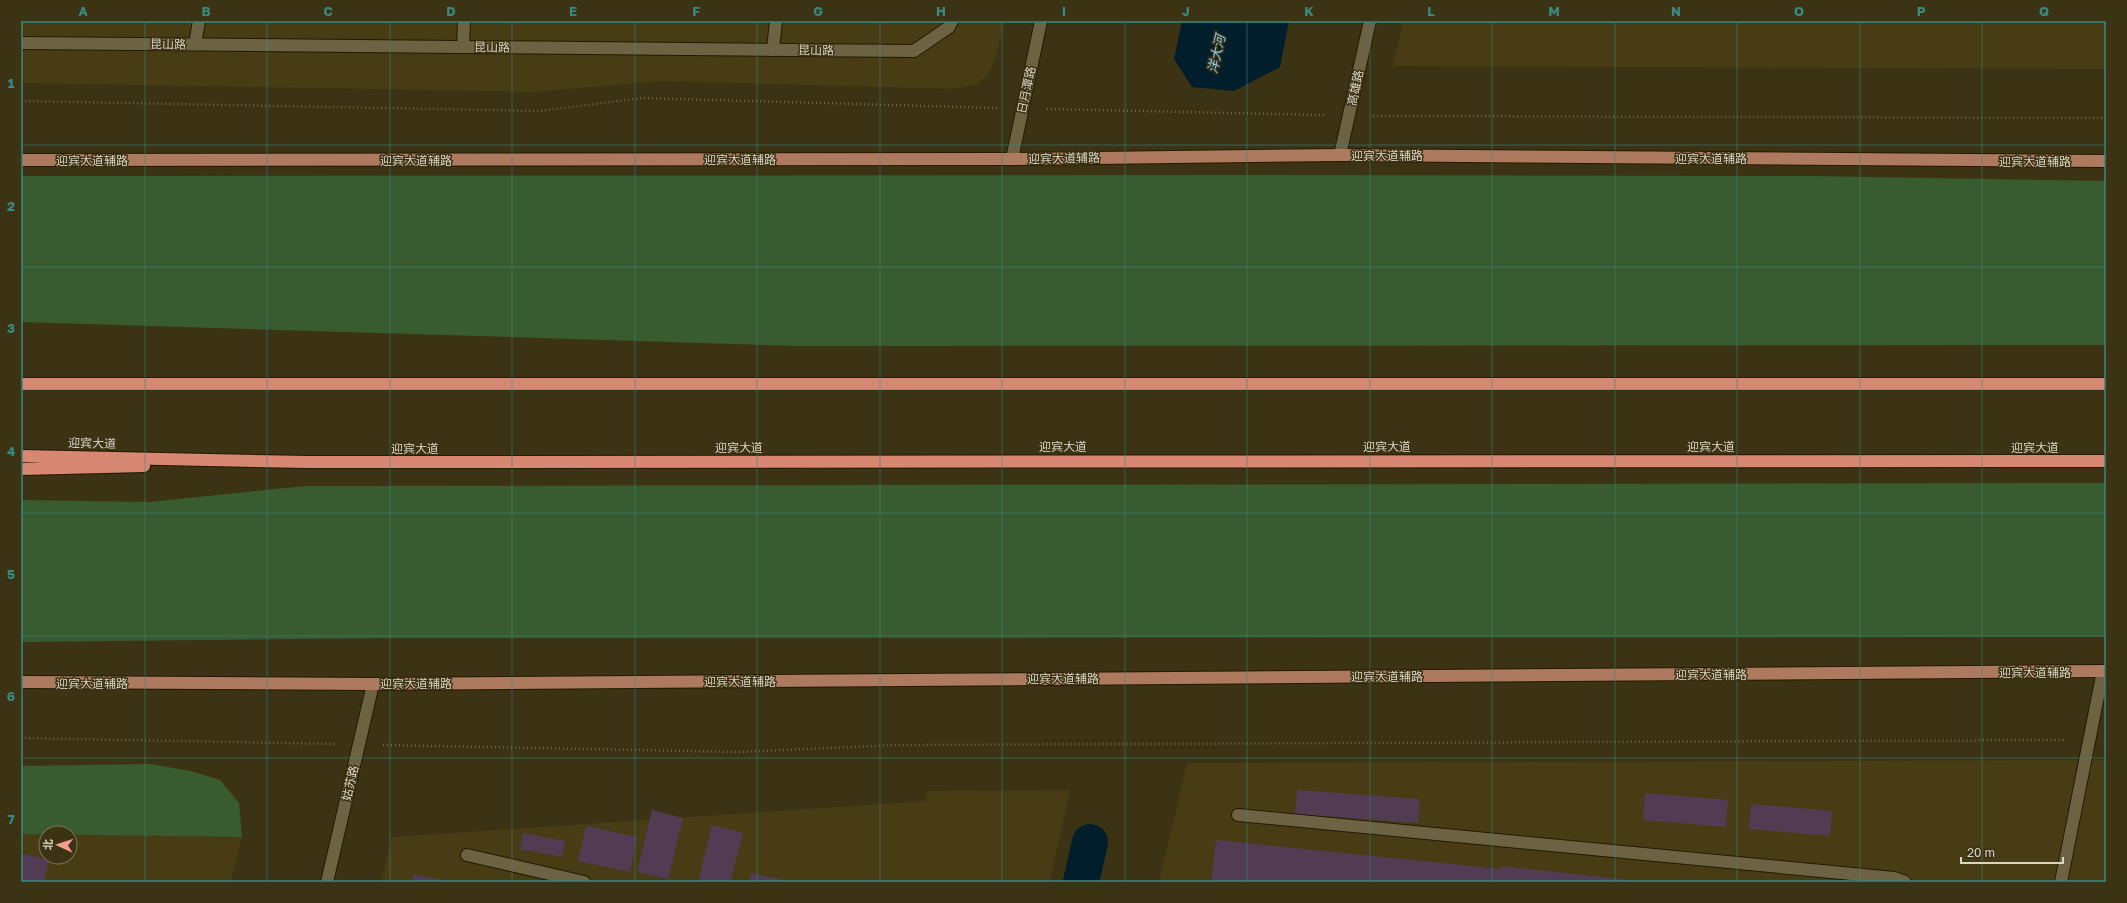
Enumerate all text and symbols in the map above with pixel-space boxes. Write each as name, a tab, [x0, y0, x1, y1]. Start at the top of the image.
text: A	[78, 3, 88, 19]
text: B	[201, 3, 211, 19]
text: C	[323, 3, 333, 19]
text: D	[446, 3, 456, 19]
text: E	[569, 3, 577, 19]
text: F	[692, 3, 700, 19]
text: G	[813, 3, 823, 19]
text: H	[936, 3, 946, 19]
text: I	[1062, 3, 1066, 19]
text: J	[1182, 3, 1190, 19]
text: K	[1304, 3, 1314, 19]
text: L	[1427, 3, 1435, 19]
text: M	[1548, 3, 1560, 19]
text: N	[1671, 3, 1681, 19]
text: O	[1794, 3, 1804, 19]
text: P	[1917, 3, 1926, 19]
text: Q	[2039, 3, 2049, 19]
water label: 洋大河	[1204, 30, 1229, 75]
street label: 昆山路	[150, 36, 186, 52]
street label: 昆山路	[474, 39, 510, 55]
street label: 昆山路	[798, 42, 834, 58]
street label: 日月潭路	[1014, 65, 1038, 115]
street label: 高雄路	[1344, 69, 1366, 107]
text: 1	[8, 75, 15, 91]
street label: 迎宾大道辅路	[1351, 148, 1423, 163]
street label: 迎宾大道辅路	[1028, 150, 1100, 166]
street label: 迎宾大道辅路	[1675, 151, 1747, 166]
street label: 迎宾大道辅路	[704, 152, 776, 167]
street label: 迎宾大道辅路	[56, 153, 128, 168]
street label: 迎宾大道辅路	[380, 153, 452, 168]
street label: 迎宾大道辅路	[1999, 154, 2071, 169]
text: 2	[7, 198, 15, 214]
text: 3	[7, 320, 15, 336]
street label: 迎宾大道	[68, 435, 116, 451]
street label: 迎宾大道	[1039, 439, 1087, 454]
street label: 迎宾大道	[1363, 439, 1411, 454]
street label: 迎宾大道	[1687, 439, 1735, 454]
street label: 迎宾大道	[715, 440, 763, 455]
street label: 迎宾大道	[2011, 440, 2059, 455]
street label: 迎宾大道	[391, 441, 439, 456]
text: 4	[7, 443, 15, 459]
text: 5	[7, 566, 15, 582]
street label: 迎宾大道辅路	[1999, 665, 2071, 680]
street label: 迎宾大道辅路	[1675, 667, 1747, 682]
street label: 迎宾大道辅路	[1351, 669, 1423, 684]
street label: 迎宾大道辅路	[1027, 671, 1099, 686]
street label: 迎宾大道辅路	[704, 674, 776, 689]
street label: 迎宾大道辅路	[56, 676, 128, 691]
street label: 迎宾大道辅路	[380, 676, 452, 691]
text: 6	[7, 688, 15, 704]
street label: 姑苏路	[339, 764, 361, 802]
text: 7	[7, 811, 15, 827]
north arrow	[38, 825, 78, 865]
text: 北	[41, 839, 54, 850]
scale bar	[1961, 839, 2063, 865]
text: 20 m	[1967, 845, 1995, 860]

